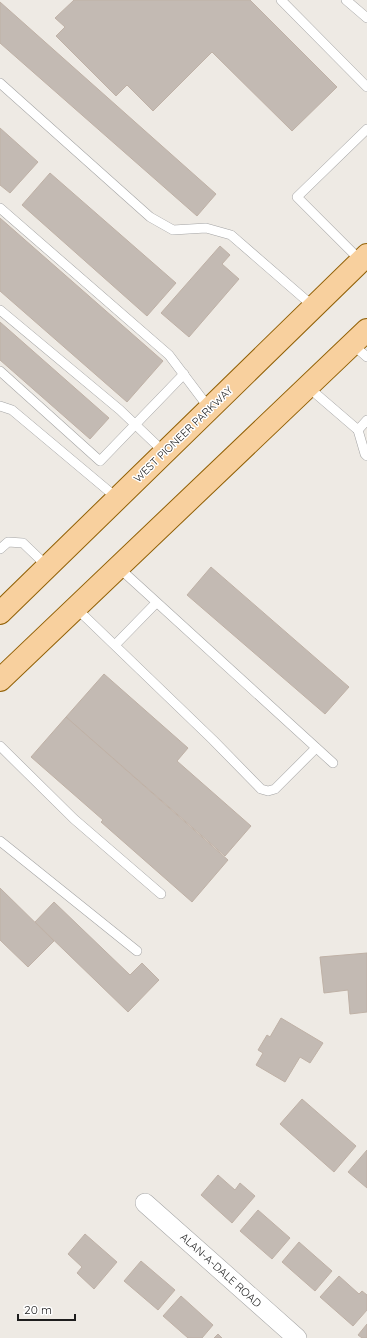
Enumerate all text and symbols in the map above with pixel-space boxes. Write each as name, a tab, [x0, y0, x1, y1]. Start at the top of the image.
street label: WEST PIONEER PARKWAY	[130, 383, 236, 485]
street label: ALAN-A-DALE ROAD	[177, 1230, 265, 1310]
scale bar	[18, 1296, 75, 1322]
text: 20 m	[24, 1302, 52, 1317]

